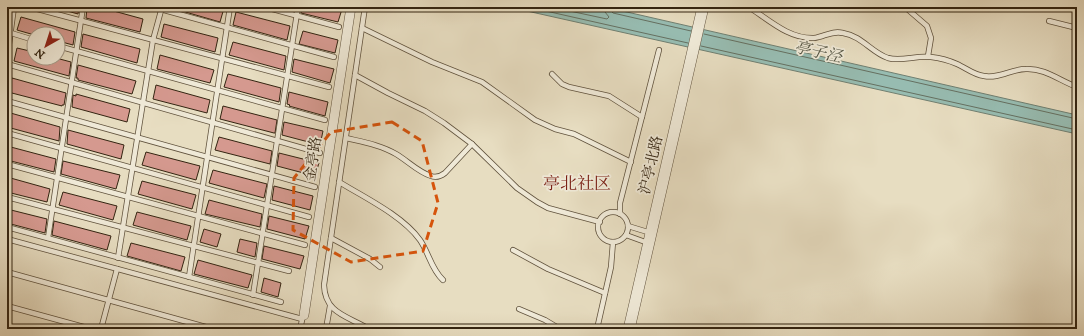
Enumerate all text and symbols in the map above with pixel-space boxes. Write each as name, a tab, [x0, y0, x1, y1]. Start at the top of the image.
north arrow	[26, 26, 66, 66]
water label: 亭子泾	[792, 37, 845, 67]
text: N	[32, 45, 48, 61]
street label: 沪亭北路	[635, 134, 667, 196]
street label: 金亭路	[300, 135, 326, 183]
district label: 亭北社区	[543, 173, 611, 195]

